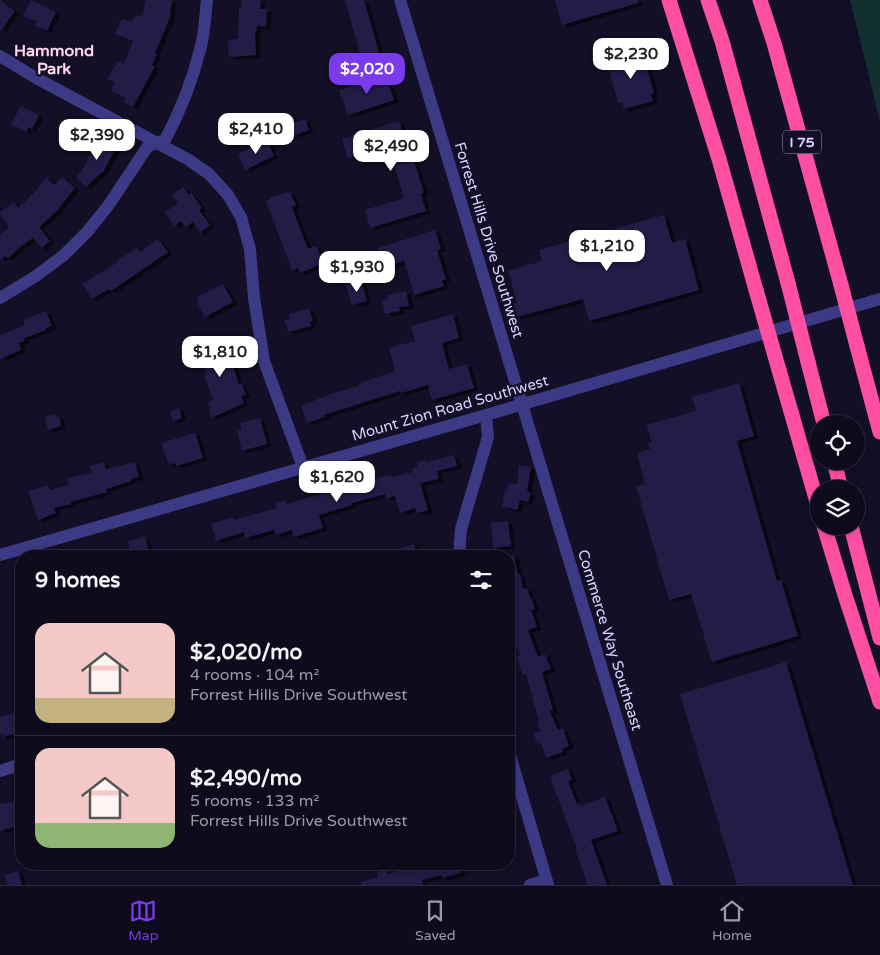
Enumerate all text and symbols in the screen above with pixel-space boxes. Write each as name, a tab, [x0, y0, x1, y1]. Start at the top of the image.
pin: $2,230	[590, 38, 672, 80]
district label: Hammond Park	[14, 41, 94, 79]
text: $2,230	[604, 44, 658, 64]
pin: $2,020	[326, 52, 408, 95]
text: $2,020	[340, 59, 394, 79]
pin: $2,410	[215, 112, 297, 155]
pin: $2,390	[56, 119, 138, 161]
text: $2,410	[229, 119, 283, 139]
text: $2,390	[70, 125, 124, 145]
pin: $2,490	[350, 130, 432, 172]
road number: I 75	[783, 130, 821, 154]
text: $2,490	[364, 136, 418, 156]
street label: Forrest Hills Drive Southwest	[451, 140, 527, 340]
pin: $1,210	[566, 230, 648, 272]
text: $1,210	[580, 236, 634, 256]
pin: $1,930	[316, 250, 398, 293]
text: $1,930	[330, 257, 384, 277]
pin: $1,810	[179, 336, 261, 378]
text: $1,810	[193, 342, 247, 362]
street label: Mount Zion Road Southwest	[350, 371, 551, 445]
map controls	[810, 415, 865, 535]
button: locate	[810, 415, 865, 470]
pin: $1,620	[296, 460, 378, 503]
text: $1,620	[310, 467, 364, 487]
button: layers	[810, 480, 865, 535]
street label: Commerce Way Southeast	[574, 547, 646, 733]
icon: filters	[467, 566, 495, 594]
text: 9 homes	[35, 568, 120, 593]
text: $2,020/mo	[190, 640, 302, 665]
icon: home	[75, 643, 135, 703]
text: 4 rooms · 104 m²	[190, 665, 319, 685]
text: Forrest Hills Drive Southwest	[190, 685, 407, 705]
text: $2,490/mo	[190, 766, 302, 791]
icon: home	[75, 768, 135, 828]
text: 5 rooms · 133 m²	[190, 791, 319, 811]
text: Forrest Hills Drive Southwest	[190, 811, 407, 831]
tab: Map	[128, 897, 159, 944]
tab: Saved	[415, 897, 456, 944]
tab: Home	[712, 897, 752, 944]

